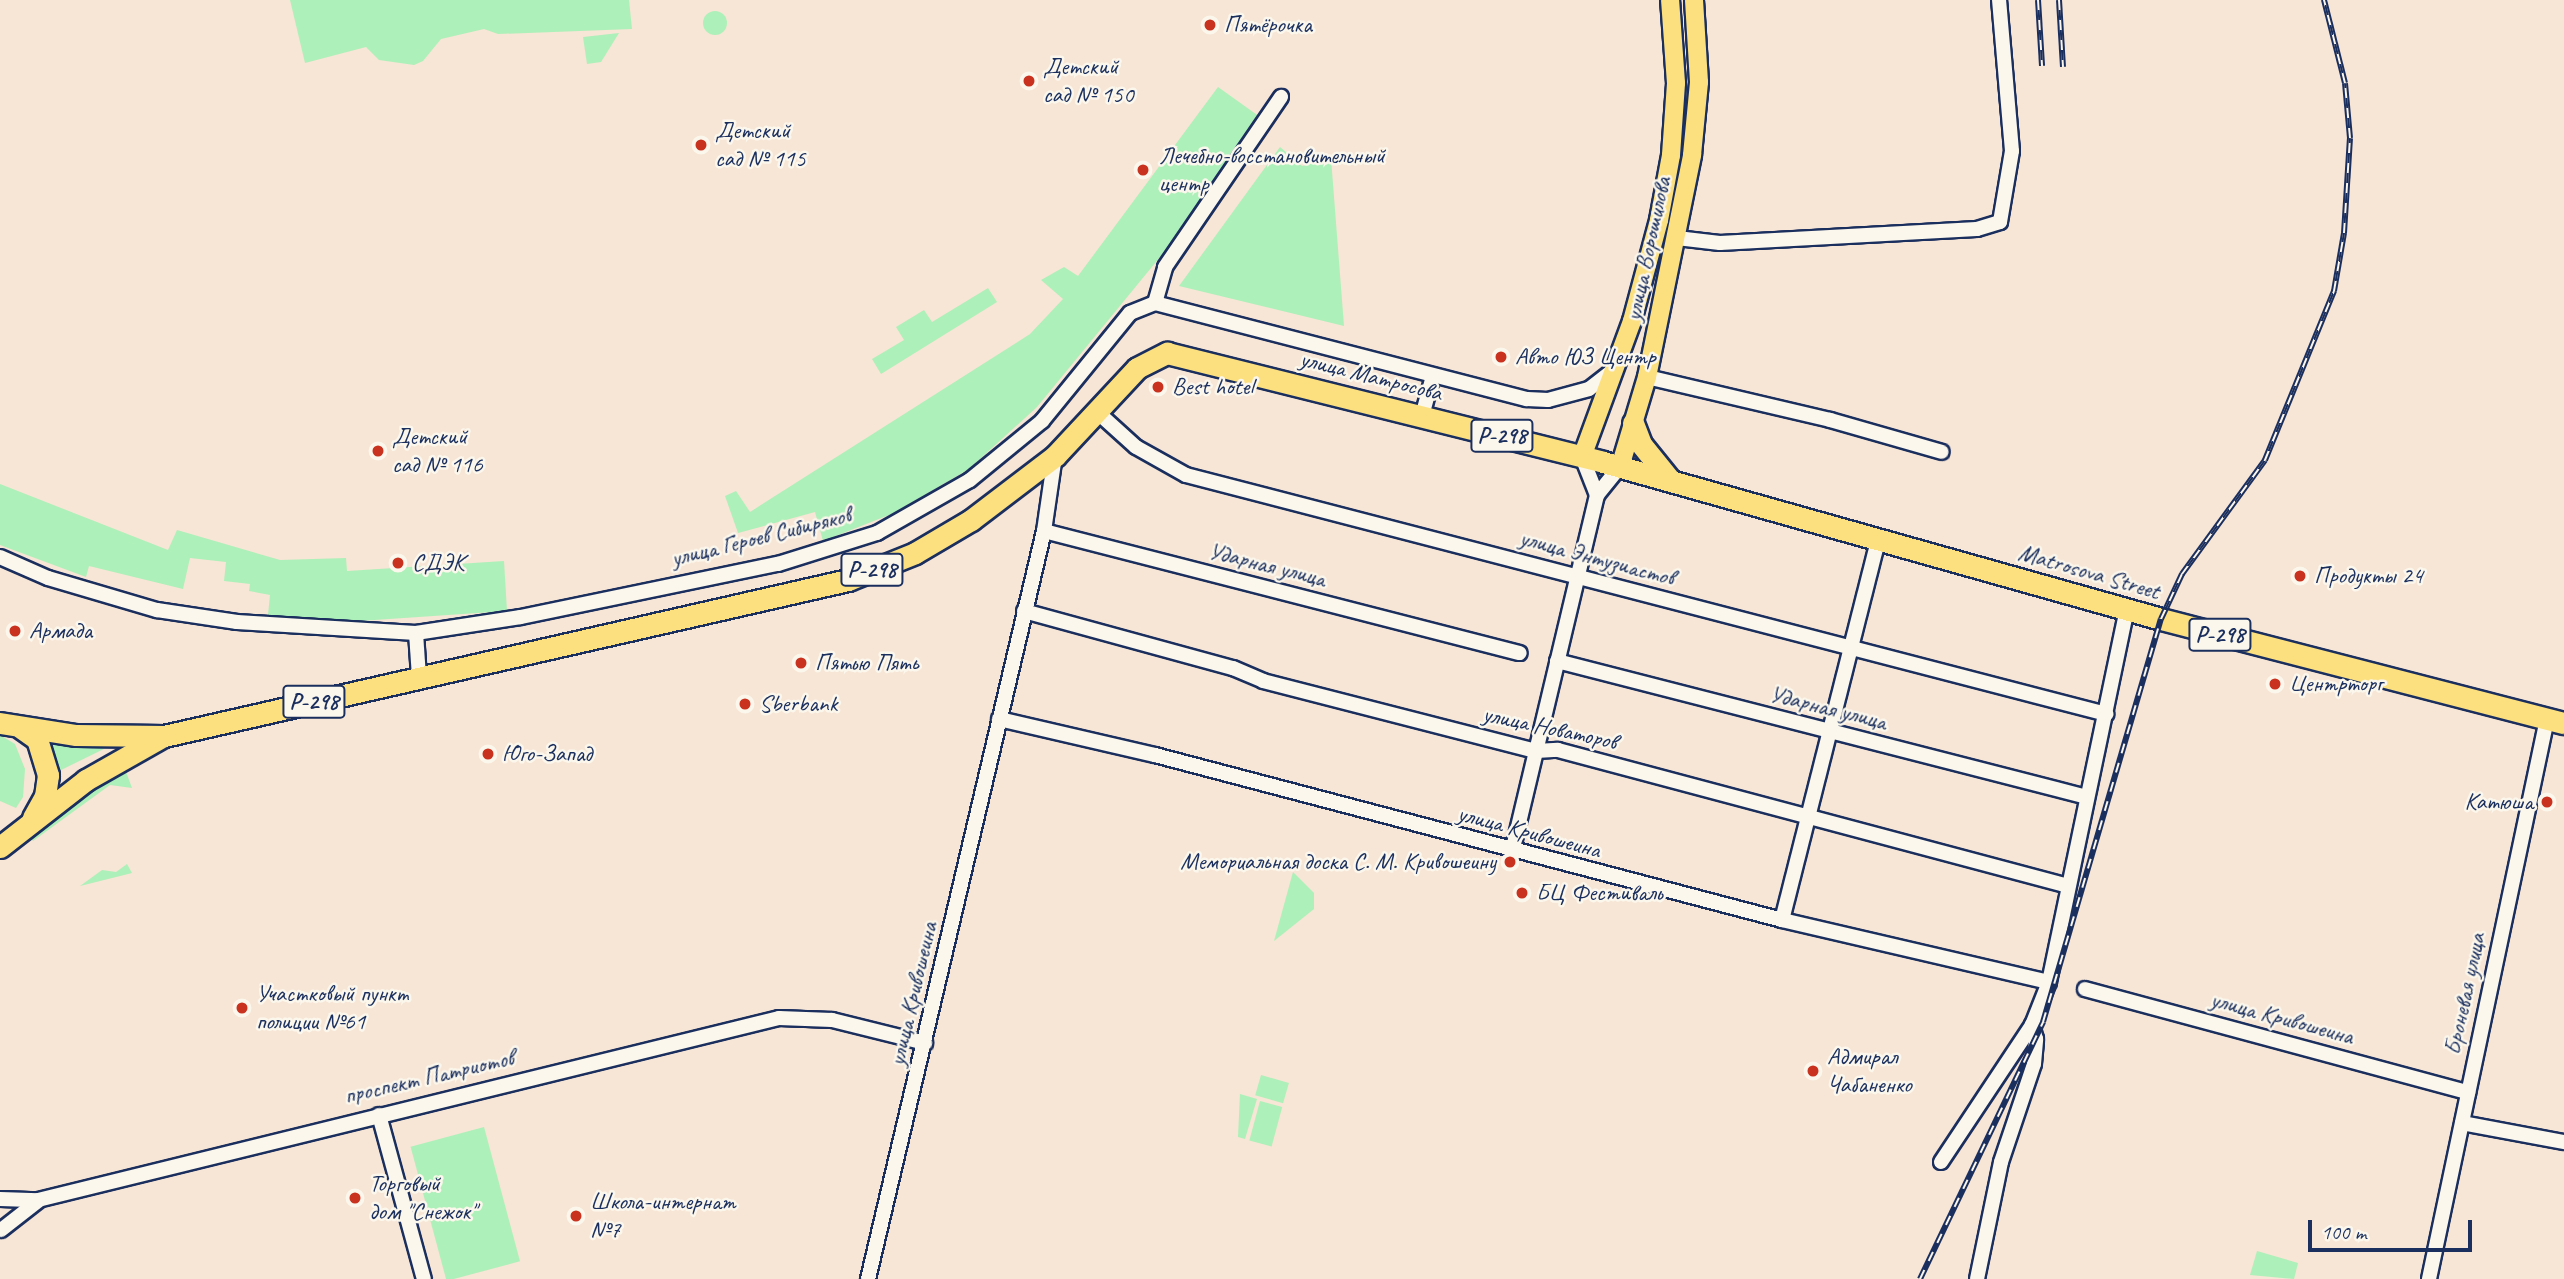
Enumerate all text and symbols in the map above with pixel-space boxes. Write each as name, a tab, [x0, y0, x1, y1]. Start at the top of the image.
place label: Пятёрочка	[1224, 11, 1312, 39]
marker: Пятёрочка	[1202, 17, 1218, 33]
place label: Детский сад № 150	[1043, 53, 1133, 109]
marker: Детский сад № 150	[1021, 73, 1037, 89]
place label: Детский сад № 115	[715, 117, 805, 173]
marker: Детский сад № 115	[693, 137, 709, 153]
place label: Лечебно-восстановительный центр	[1159, 142, 1385, 198]
marker: Лечебно-восстановительный центр	[1133, 160, 1153, 180]
street label: улица Ворошилова	[1619, 175, 1677, 323]
place label: Авто ЮЗ Центр	[1515, 343, 1656, 371]
street label: улица Матросова	[1297, 345, 1445, 407]
marker: Авто ЮЗ Центр	[1493, 349, 1509, 365]
place label: Best hotel	[1172, 373, 1254, 401]
marker: Best hotel	[1150, 379, 1166, 395]
road number: Р-298	[1469, 416, 1535, 456]
place label: Детский сад № 116	[392, 423, 482, 479]
marker: Детский сад № 116	[370, 443, 386, 459]
street label: улица Героев Сибиряков	[668, 501, 854, 573]
street label: улица Энтузиастов	[1515, 523, 1679, 593]
street label: Ударная улица	[1206, 537, 1328, 593]
street label: Matrosova Street	[2015, 538, 2163, 606]
place label: СДЭК	[412, 549, 465, 577]
road number: Р-298	[839, 550, 905, 590]
marker: СДЭК	[390, 555, 406, 571]
place label: Продукты 24	[2314, 562, 2423, 590]
marker: Продукты 24	[2292, 568, 2308, 584]
road number: Р-298	[2187, 615, 2253, 654]
place label: Армада	[29, 617, 92, 645]
marker: Армада	[7, 623, 23, 639]
place label: Пятью Пять	[815, 649, 917, 677]
marker: Пятью Пять	[793, 655, 809, 671]
place label: Центрторг	[2289, 670, 2382, 698]
marker: Центрторг	[2267, 676, 2283, 692]
street label: Ударная улица	[1767, 680, 1889, 736]
road number: Р-298	[281, 682, 347, 722]
place label: Sberbank	[759, 690, 837, 718]
marker: Sberbank	[737, 696, 753, 712]
street label: улица Новаторов	[1479, 699, 1621, 757]
place label: Юго-Запад	[502, 740, 592, 768]
marker: Юго-Запад	[480, 746, 496, 762]
place label: Катюша	[2465, 788, 2533, 816]
marker: Катюша	[2539, 794, 2555, 810]
street label: улица Кривошеина	[1455, 799, 1603, 865]
place label: Мемориальная доска С. М. Кривошеину	[1180, 848, 1496, 876]
marker: Мемориальная доска С. М. Кривошеину	[1502, 854, 1518, 870]
place label: БЦ Фестиваль	[1536, 879, 1659, 907]
marker: БЦ Фестиваль	[1514, 885, 1530, 901]
street label: улица Кривошеина	[882, 919, 944, 1069]
street label: Броневая улица	[2438, 930, 2492, 1058]
place label: Участковый пункт полиции №61	[256, 980, 408, 1036]
street label: улица Кривошеина	[2208, 985, 2356, 1051]
marker: Участковый пункт полиции №61	[234, 1000, 250, 1016]
street label: проспект Патриотов	[340, 1043, 518, 1111]
place label: Адмирал Чабаненко	[1827, 1043, 1912, 1099]
marker: Адмирал Чабаненко	[1805, 1063, 1821, 1079]
place label: Торговый дом "Снежок"	[369, 1170, 476, 1226]
place label: Школа-интернат №7	[590, 1188, 736, 1244]
marker: Торговый дом "Снежок"	[347, 1190, 363, 1206]
scale bar	[2312, 1206, 2476, 1250]
marker: Школа-интернат №7	[568, 1208, 584, 1224]
text: 100 m	[2321, 1219, 2366, 1245]

